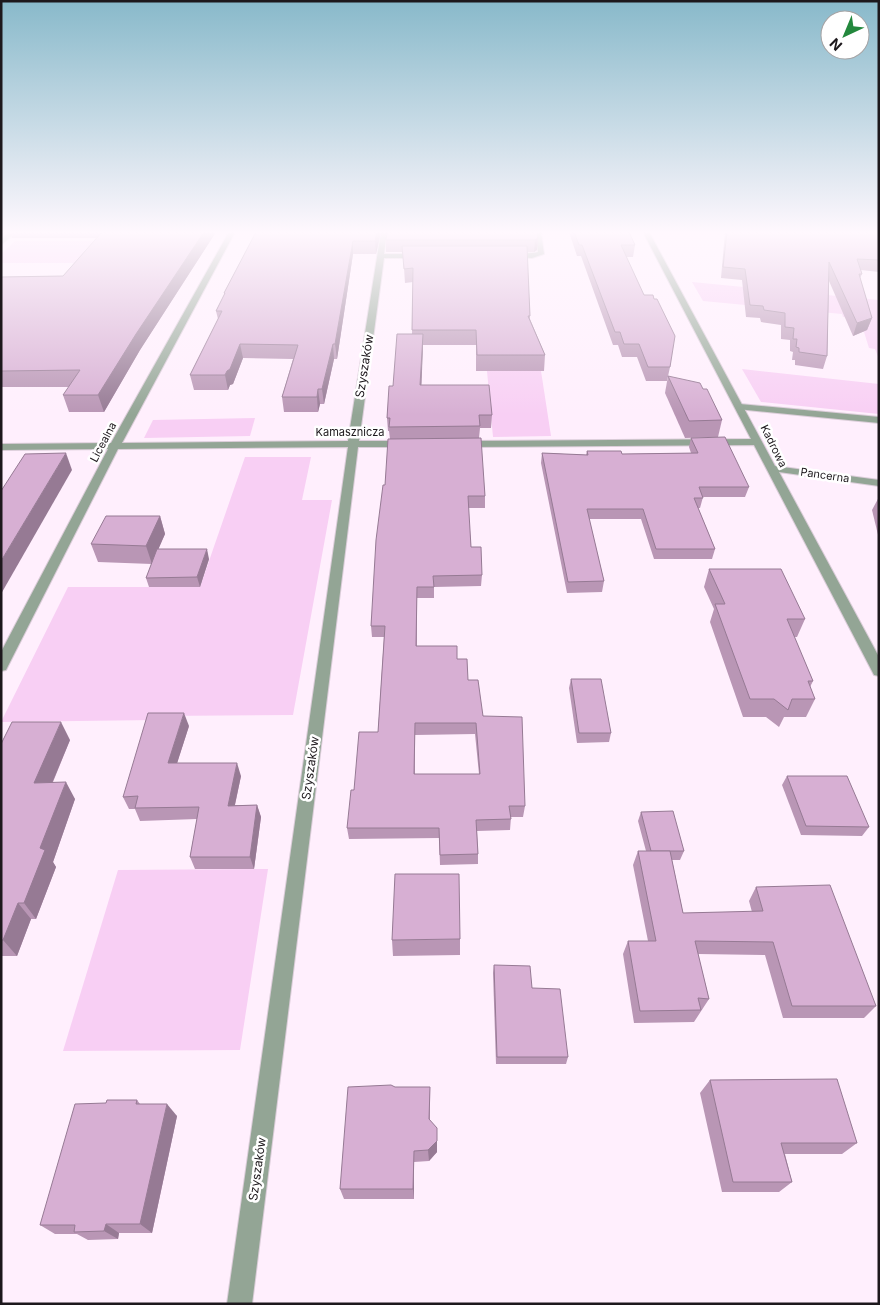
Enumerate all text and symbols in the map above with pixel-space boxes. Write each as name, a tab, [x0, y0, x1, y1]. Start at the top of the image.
north arrow	[820, 10, 870, 60]
text: N	[826, 35, 845, 55]
street label: Szyszaków	[352, 333, 376, 399]
street label: Licealna	[87, 420, 119, 464]
street label: Kadrowa	[758, 422, 790, 470]
street label: Kamasznicza	[316, 425, 384, 439]
street label: Pancerna	[800, 465, 850, 485]
street label: Szyszaków	[298, 735, 322, 801]
street label: Szyszaków	[245, 1136, 269, 1202]

